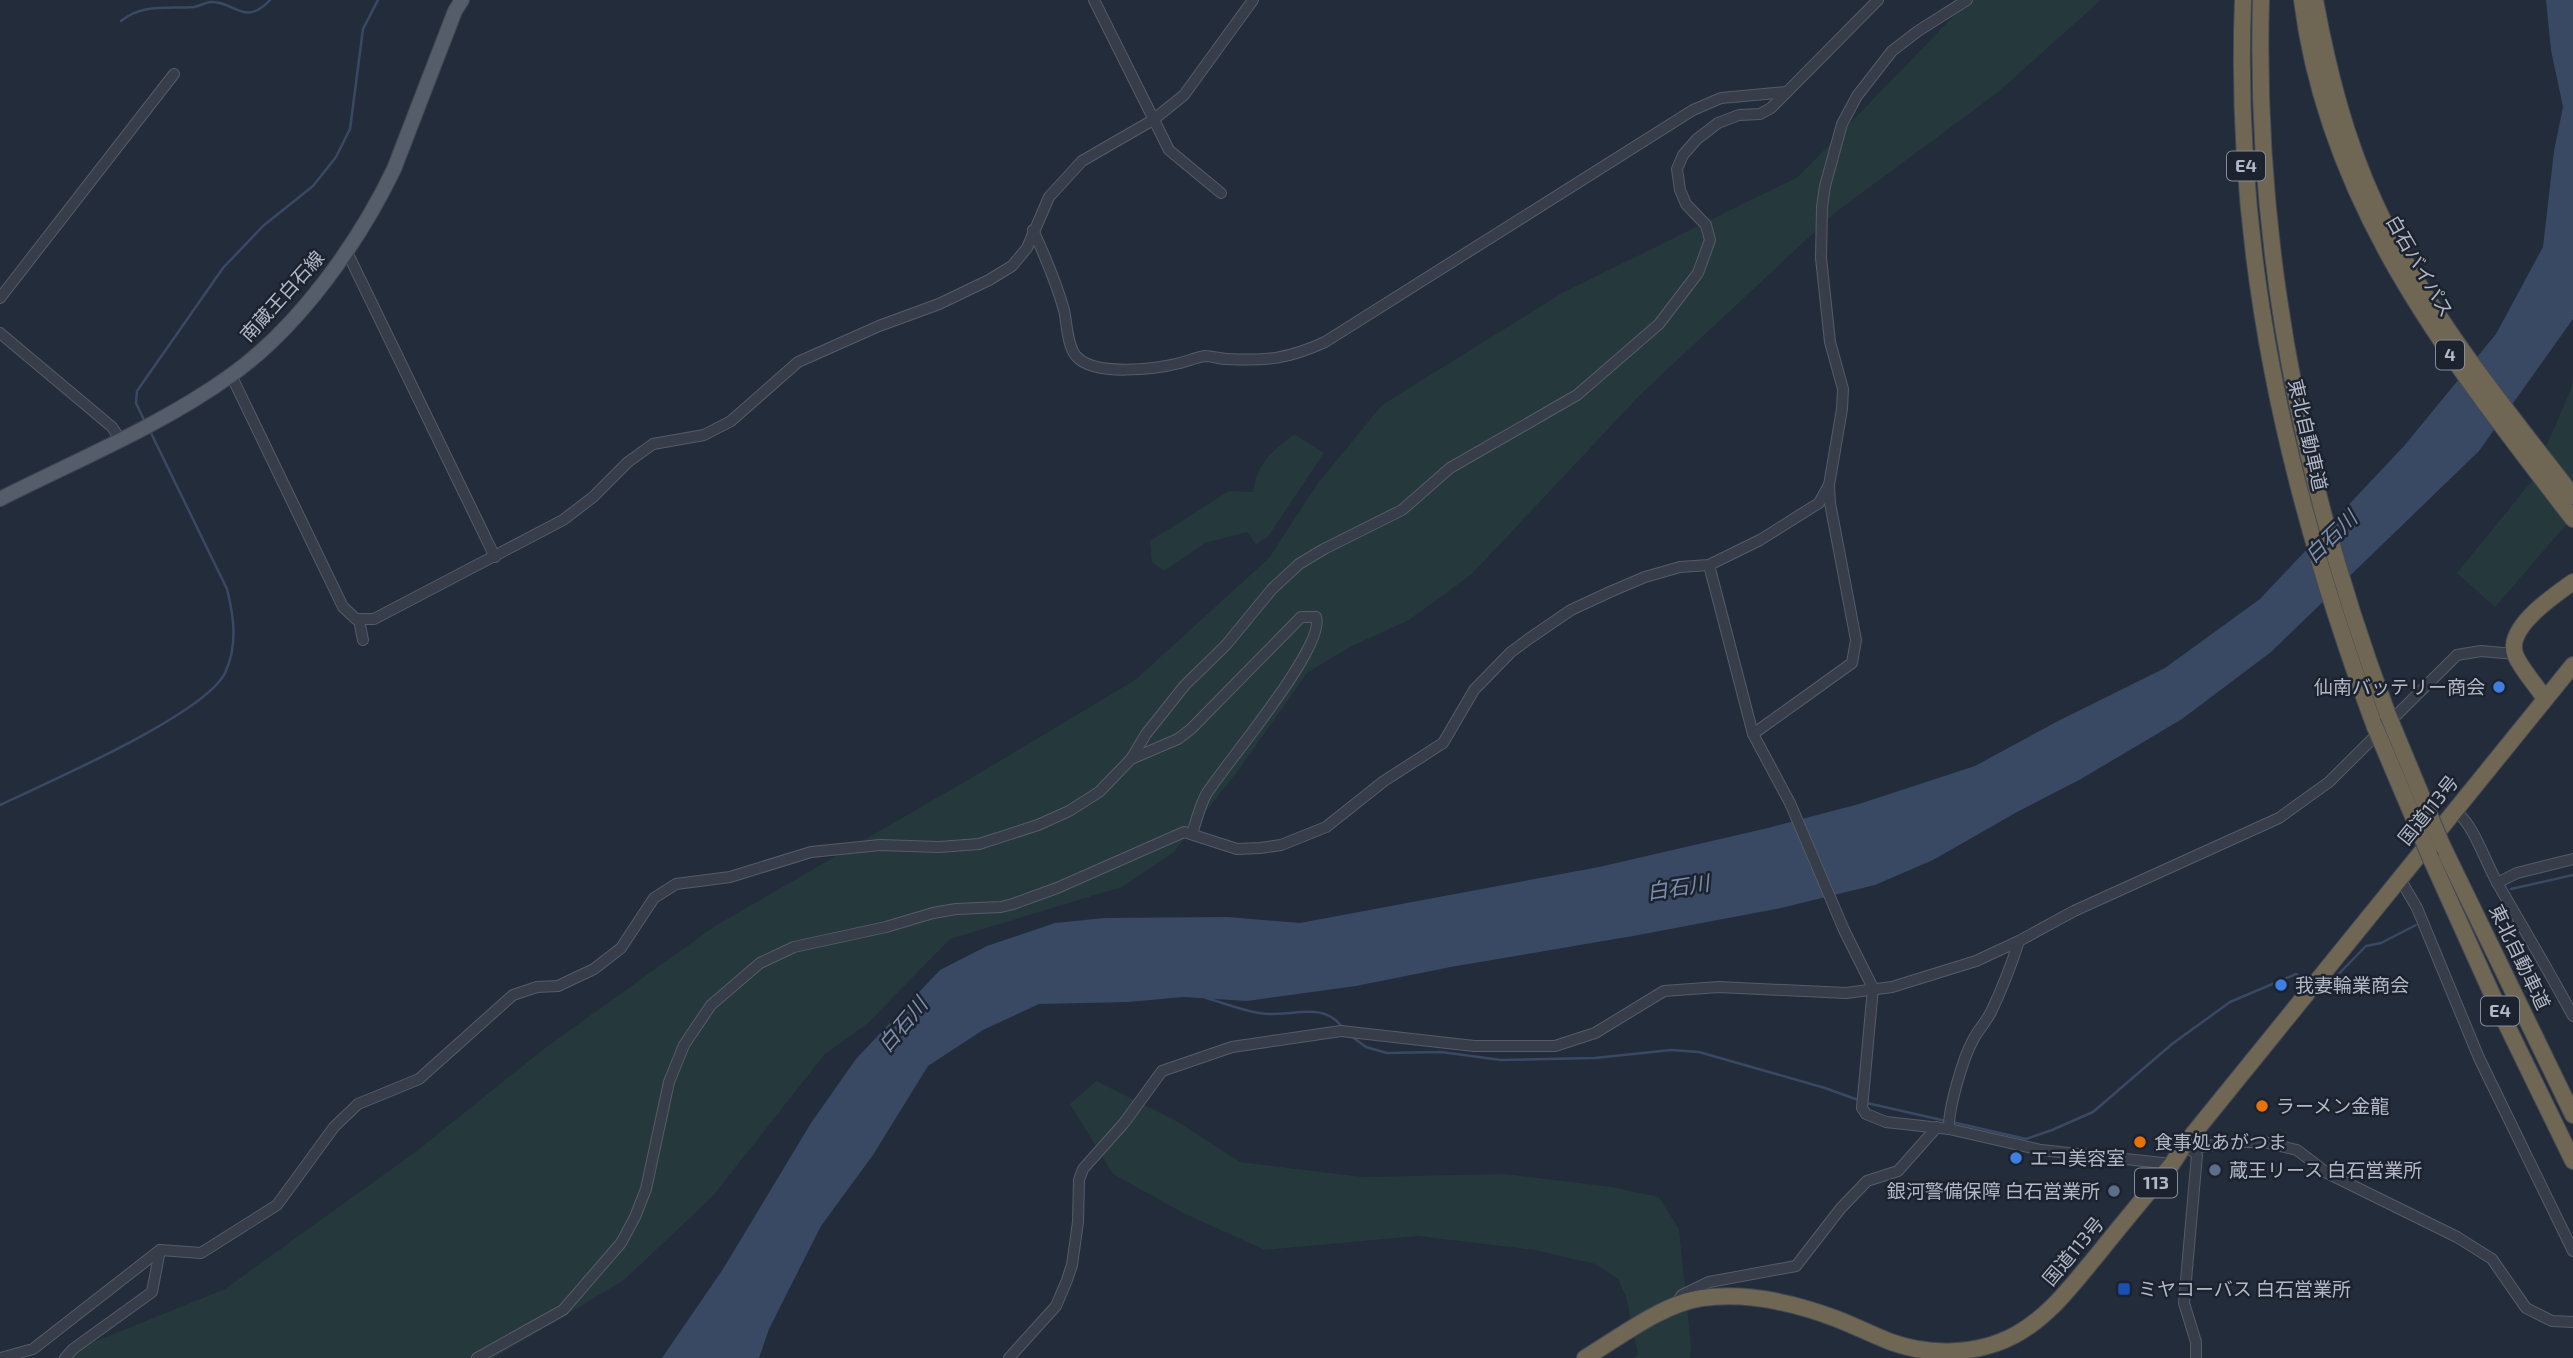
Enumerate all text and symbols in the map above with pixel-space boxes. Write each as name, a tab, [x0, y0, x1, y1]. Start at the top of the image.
road number: E4	[2227, 152, 2265, 181]
street label: 白石バイパス	[2382, 211, 2459, 321]
street label: 南蔵王白石線	[235, 246, 328, 346]
road number: 4	[2436, 340, 2464, 370]
street label: 東北自動車道	[2284, 377, 2333, 493]
water label: 白石川	[2299, 504, 2363, 567]
place label: 仙南バッテリー商会	[2314, 675, 2485, 698]
marker: 仙南バッテリー商会	[2491, 679, 2507, 695]
street label: 国道113号	[2393, 770, 2463, 849]
water label: 白石川	[1645, 869, 1713, 904]
street label: 東北自動車道	[2485, 901, 2556, 1013]
place label: 我妻輪業商会	[2295, 973, 2409, 996]
marker: 我妻輪業商会	[2273, 977, 2289, 993]
water label: 白石川	[872, 990, 933, 1056]
road number: E4	[2481, 996, 2519, 1026]
place label: ラーメン金龍	[2276, 1094, 2389, 1117]
marker: ラーメン金龍	[2254, 1098, 2270, 1114]
place label: 食事処あがつま	[2154, 1130, 2287, 1153]
marker: 食事処あがつま	[2132, 1134, 2148, 1150]
place label: エコ美容室	[2030, 1146, 2125, 1169]
marker: エコ美容室	[2008, 1150, 2024, 1166]
place label: 蔵王リース 白石営業所	[2229, 1158, 2422, 1181]
marker: 蔵王リース 白石営業所	[2207, 1162, 2223, 1178]
road number: 113	[2135, 1168, 2177, 1198]
place label: 銀河警備保障 白石営業所	[1887, 1179, 2100, 1202]
marker: 銀河警備保障 白石営業所	[2106, 1183, 2122, 1199]
street label: 国道113号	[2037, 1212, 2108, 1290]
place label: ミヤコーバス 白石営業所	[2138, 1277, 2351, 1300]
marker: ミヤコーバス 白石営業所	[2116, 1281, 2132, 1297]

